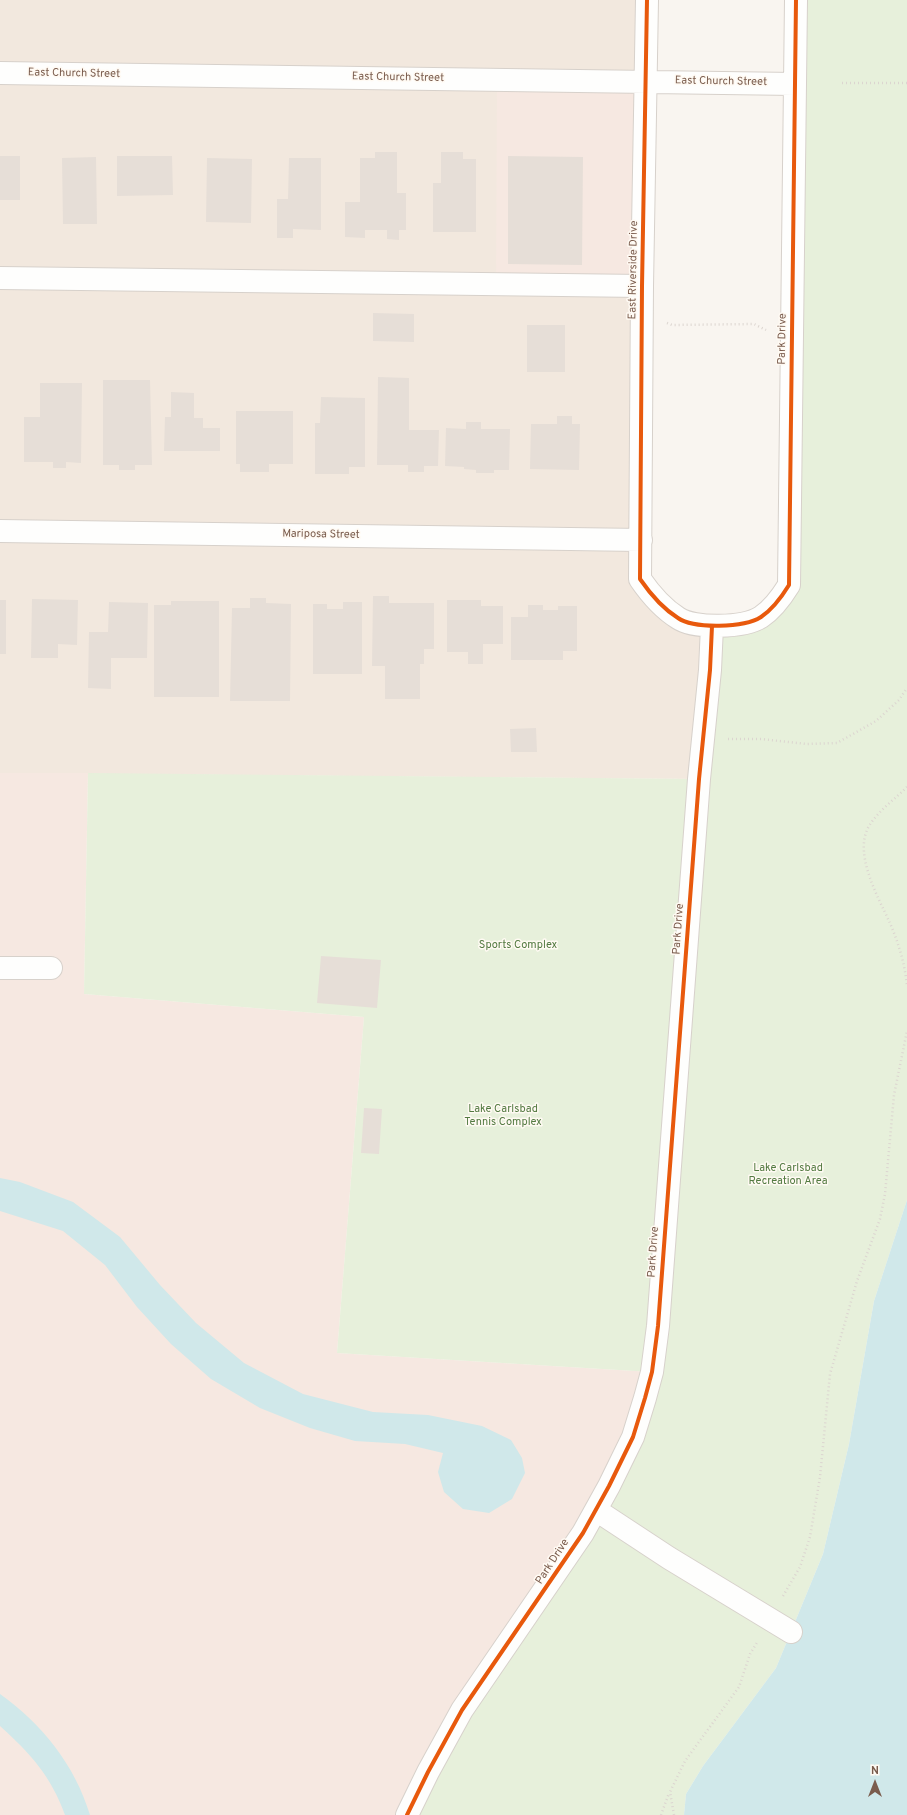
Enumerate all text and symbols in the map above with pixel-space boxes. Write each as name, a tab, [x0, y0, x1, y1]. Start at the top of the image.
street label: East Church Street	[28, 67, 120, 81]
street label: East Church Street	[352, 71, 444, 85]
street label: East Church Street	[675, 75, 767, 89]
street label: East Riverside Drive	[627, 221, 641, 319]
street label: Park Drive	[776, 313, 790, 365]
street label: Mariposa Street	[282, 528, 360, 542]
street label: Park Drive	[671, 903, 687, 955]
park label: Sports Complex	[479, 939, 557, 953]
park label: Lake Carlsbad Tennis Complex	[464, 1103, 542, 1129]
park label: Lake Carlsbad Recreation Area	[749, 1162, 827, 1188]
street label: Park Drive	[646, 1226, 662, 1278]
street label: Park Drive	[533, 1537, 573, 1587]
north arrow	[855, 1763, 895, 1803]
text: N	[871, 1764, 879, 1778]

